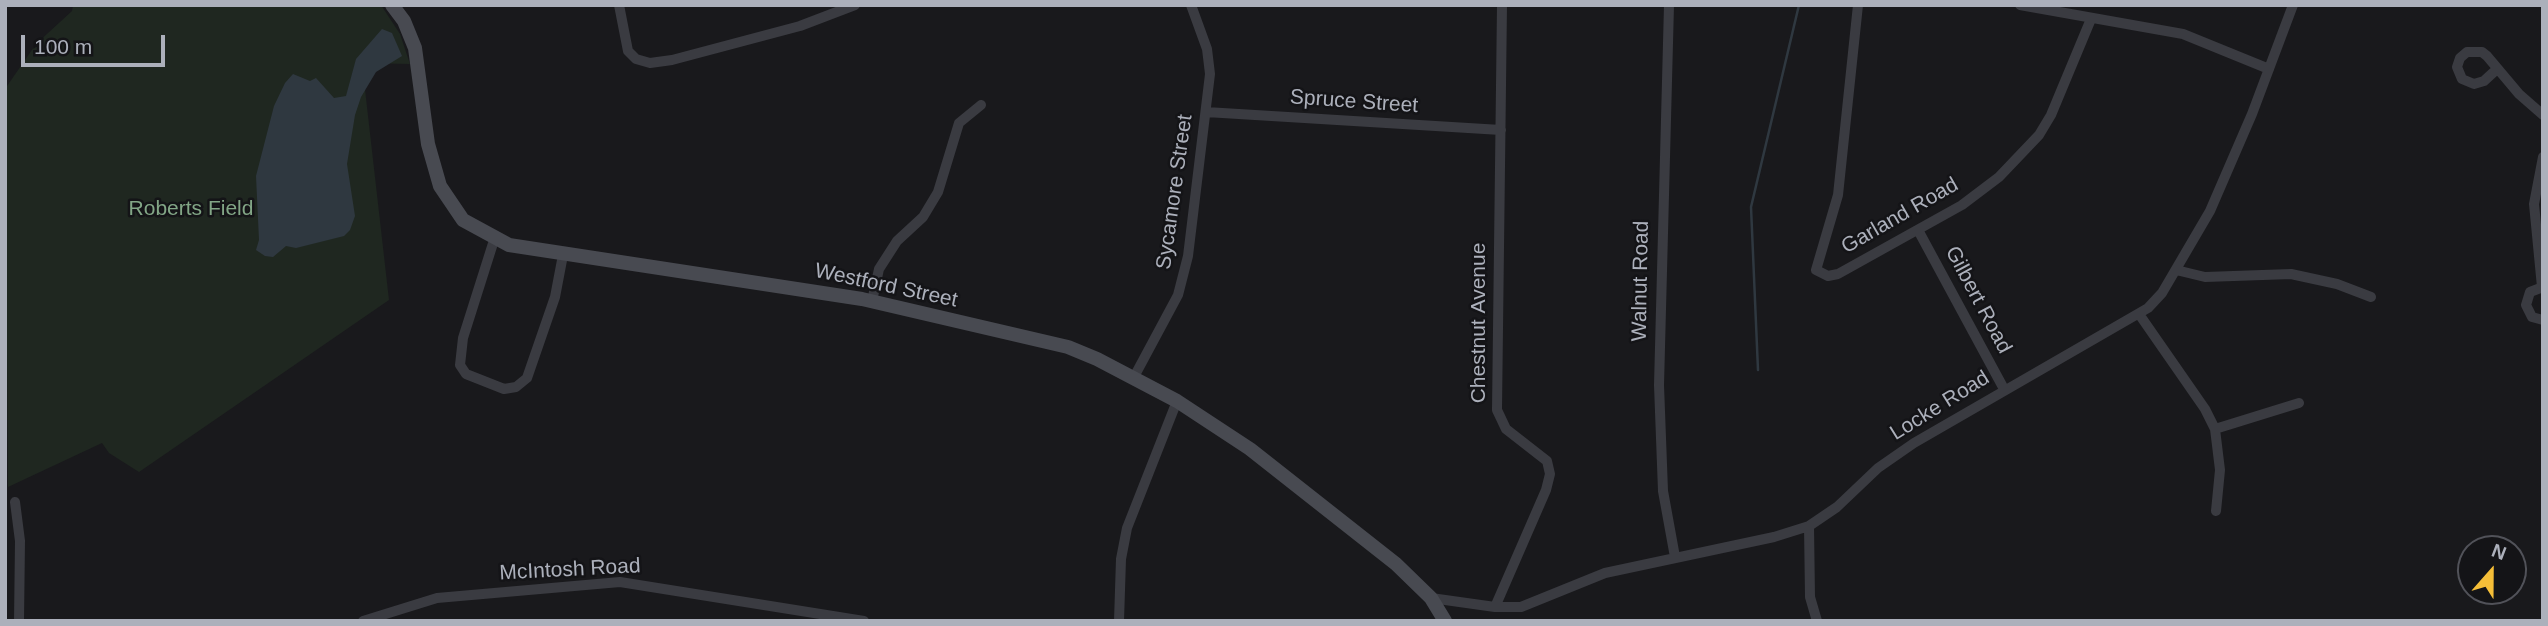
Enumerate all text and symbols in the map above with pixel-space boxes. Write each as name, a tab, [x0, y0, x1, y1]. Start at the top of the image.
scale bar	[24, 21, 168, 65]
text: 100 m	[34, 35, 92, 58]
street label: Spruce Street	[1289, 85, 1419, 119]
street label: Sycamore Street	[1152, 113, 1198, 271]
street label: Garland Road	[1837, 172, 1963, 260]
park label: Roberts Field	[129, 196, 253, 222]
street label: Walnut Road	[1627, 220, 1655, 342]
street label: Gilbert Road	[1939, 242, 2017, 358]
street label: Chestnut Avenue	[1466, 243, 1492, 403]
street label: Westford Street	[812, 259, 960, 313]
street label: Locke Road	[1886, 366, 1994, 446]
north arrow	[2457, 535, 2527, 605]
text: N	[2489, 540, 2509, 564]
street label: McIntosh Road	[499, 554, 641, 586]

